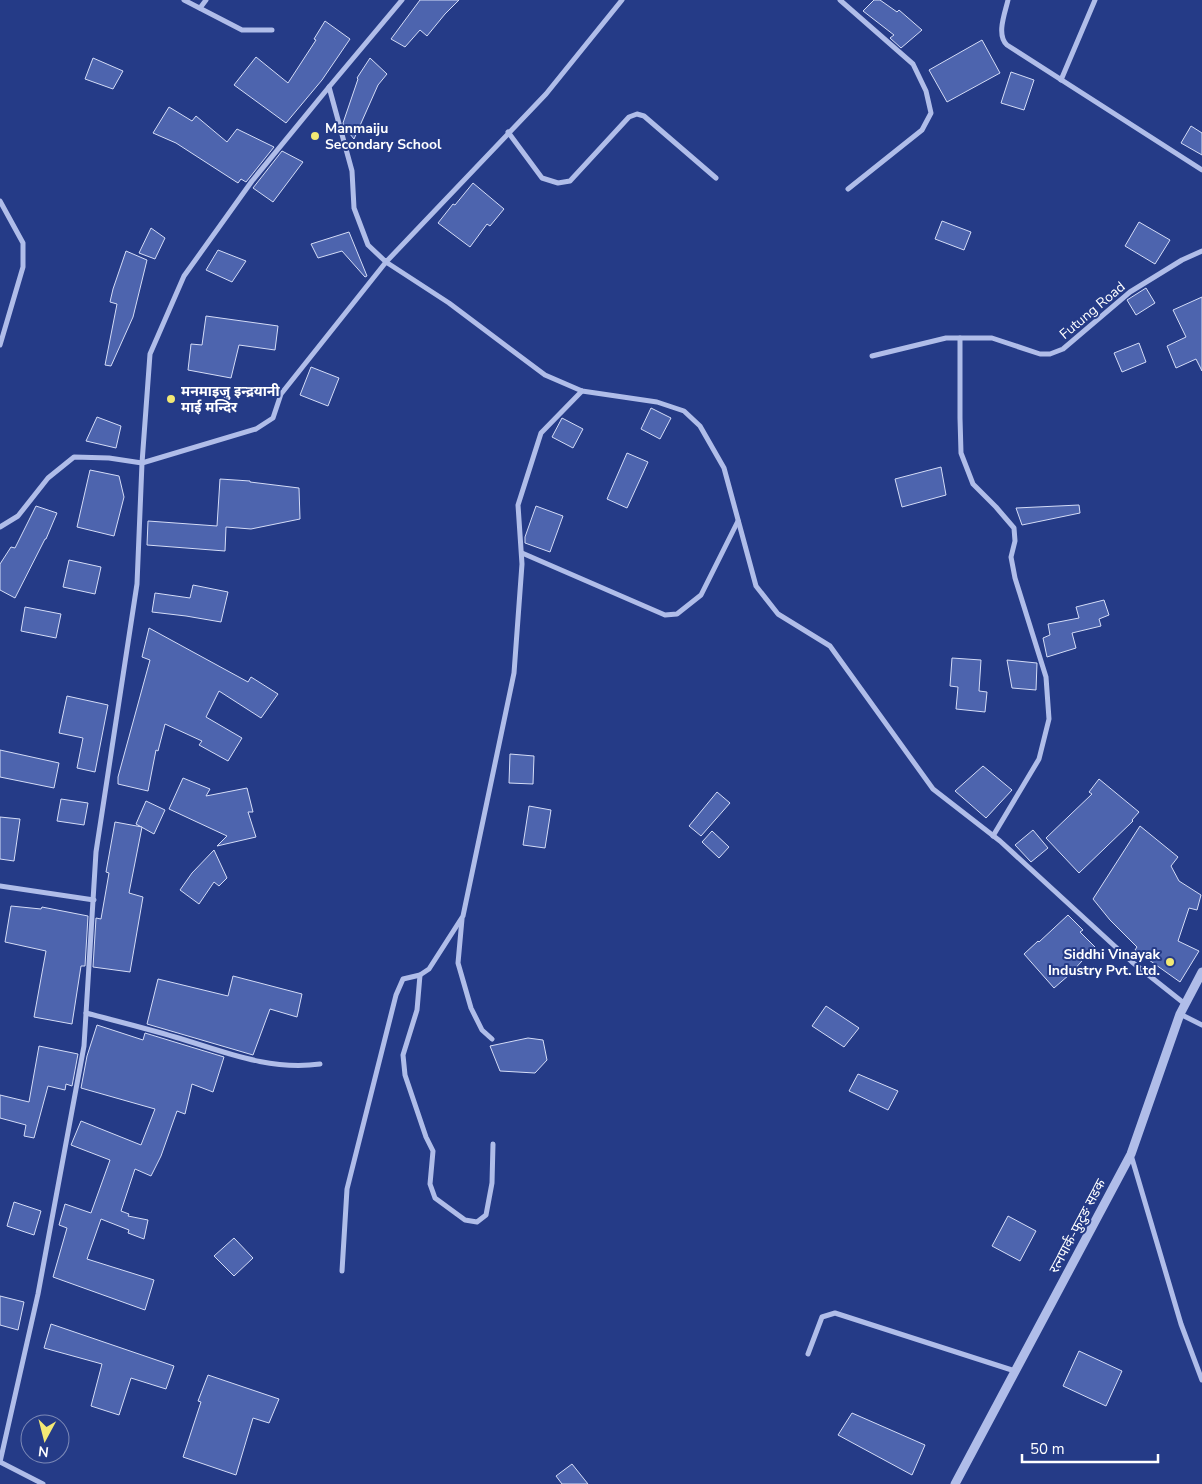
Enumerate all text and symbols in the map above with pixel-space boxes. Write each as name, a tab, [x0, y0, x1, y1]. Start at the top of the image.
place label: Manmaiju Secondary School	[325, 119, 442, 154]
marker: Manmaiju Secondary School	[309, 130, 321, 142]
street label: Futung Road	[1055, 277, 1129, 344]
place label: मनमाइजु इन्द्रयानी माई मन्दिर	[181, 382, 280, 417]
marker: मनमाइजु इन्द्रयानी माई मन्दिर	[165, 393, 177, 405]
place label: Siddhi Vinayak Industry Pvt. Ltd.	[1048, 945, 1160, 980]
marker: Siddhi Vinayak Industry Pvt. Ltd.	[1164, 956, 1176, 968]
street label: रत्नपार्क-फुटुङ सडक	[1045, 1176, 1110, 1277]
north arrow	[20, 1414, 70, 1464]
scale bar	[1022, 1432, 1158, 1464]
text: 50 m	[1030, 1439, 1065, 1459]
text: N	[37, 1441, 50, 1461]

